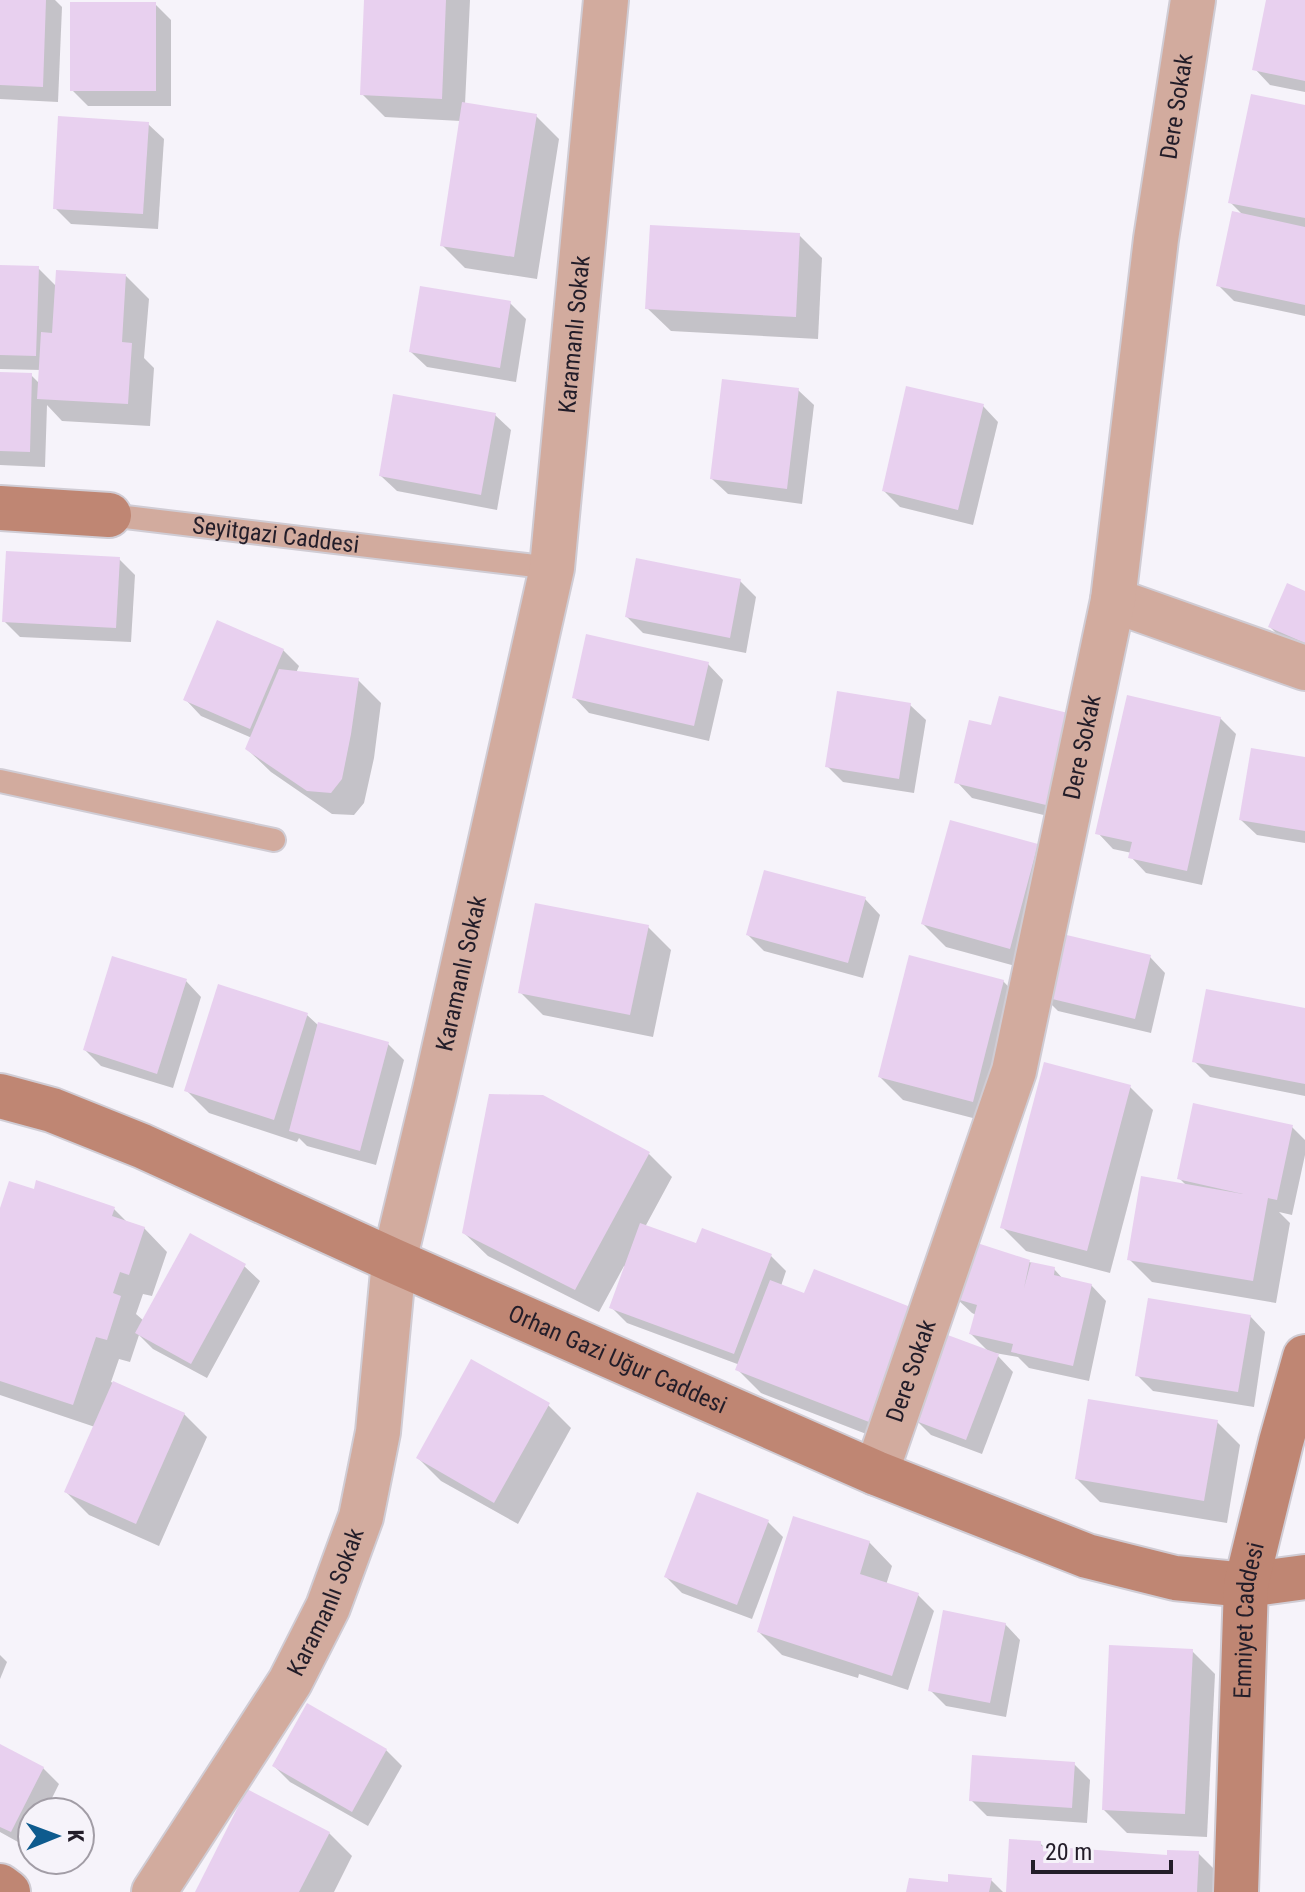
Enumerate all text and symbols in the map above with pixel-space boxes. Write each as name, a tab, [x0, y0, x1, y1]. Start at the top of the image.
street label: Dere Sokak	[1155, 52, 1199, 161]
street label: Karamanlı Sokak	[553, 254, 596, 415]
street label: Seyitgazi Caddesi	[191, 511, 361, 559]
street label: Dere Sokak	[1057, 692, 1107, 802]
street label: Karamanlı Sokak	[430, 893, 492, 1054]
street label: Orhan Gazi Uğur Caddesi	[504, 1299, 731, 1420]
street label: Dere Sokak	[881, 1316, 942, 1426]
street label: Karamanlı Sokak	[281, 1524, 370, 1681]
street label: Emniyet Caddesi	[1228, 1539, 1270, 1699]
north arrow	[16, 1796, 96, 1876]
scale bar	[1033, 1824, 1171, 1874]
text: K	[63, 1829, 88, 1843]
text: 20 m	[1045, 1838, 1092, 1866]

